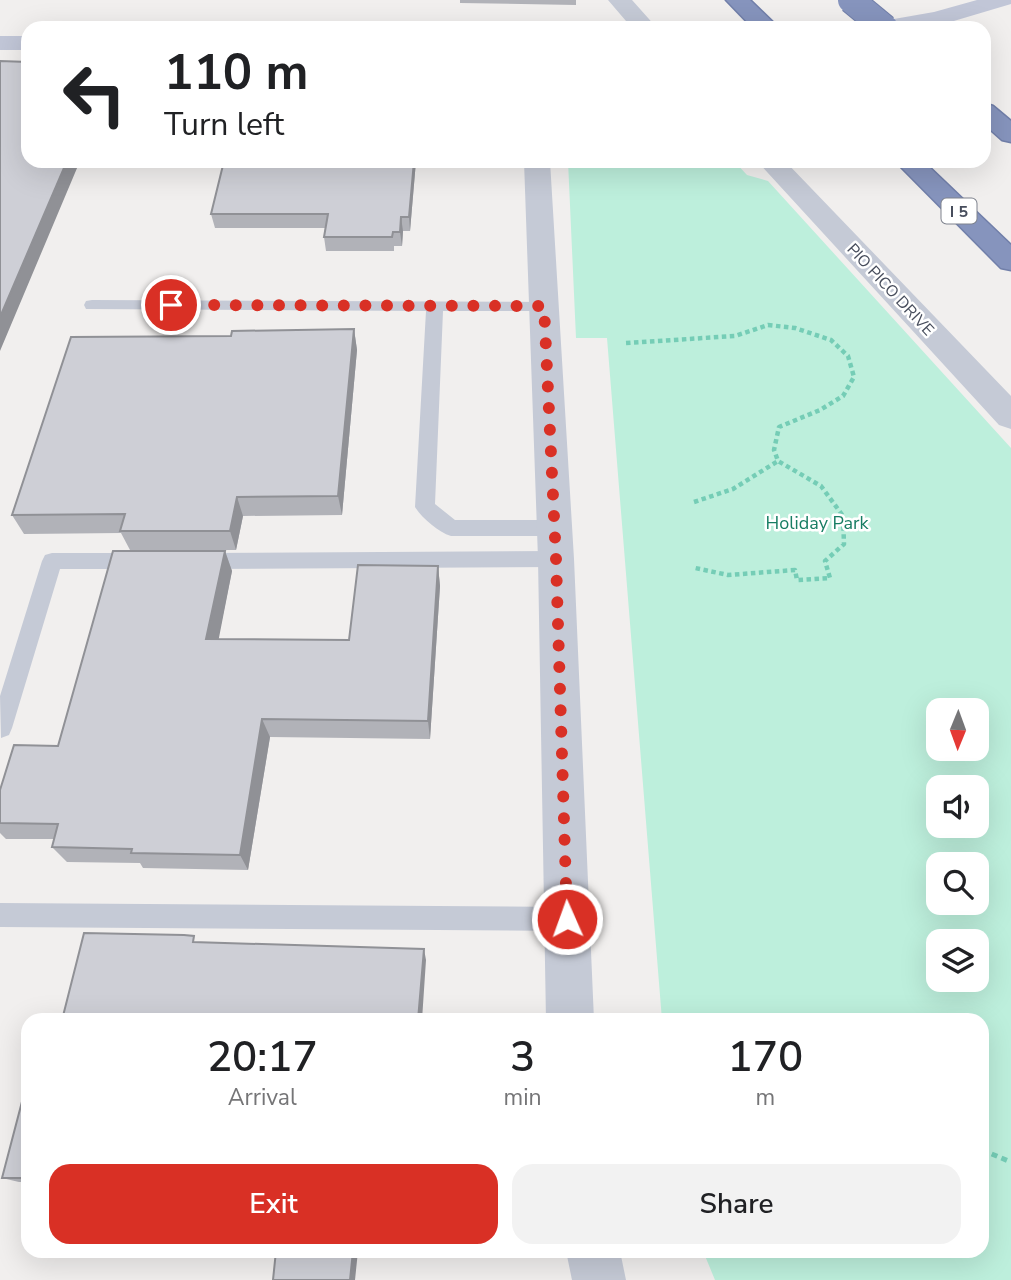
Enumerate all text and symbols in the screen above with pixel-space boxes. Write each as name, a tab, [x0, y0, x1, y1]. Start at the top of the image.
text: 110 m	[164, 39, 308, 106]
icon: left	[49, 49, 140, 140]
text: Turn left	[164, 103, 284, 146]
road number: I 5	[942, 198, 976, 224]
street label: PIO PICO DRIVE	[842, 239, 939, 341]
pin	[141, 275, 201, 335]
icon: arrive	[152, 286, 190, 324]
park label: Holiday Park	[766, 511, 869, 535]
north arrow	[926, 698, 989, 761]
map controls	[926, 698, 989, 992]
button: sound	[926, 775, 989, 838]
button: search	[926, 852, 989, 915]
position arrow	[530, 882, 604, 956]
button: layers	[926, 929, 989, 992]
text: 20:17	[207, 1029, 318, 1086]
text: 3	[510, 1029, 535, 1086]
text: 170	[727, 1029, 803, 1086]
text: Arrival	[228, 1082, 297, 1113]
text: min	[504, 1082, 542, 1113]
text: m	[755, 1082, 775, 1113]
button: Exit	[49, 1164, 498, 1244]
button: Share	[512, 1164, 961, 1244]

